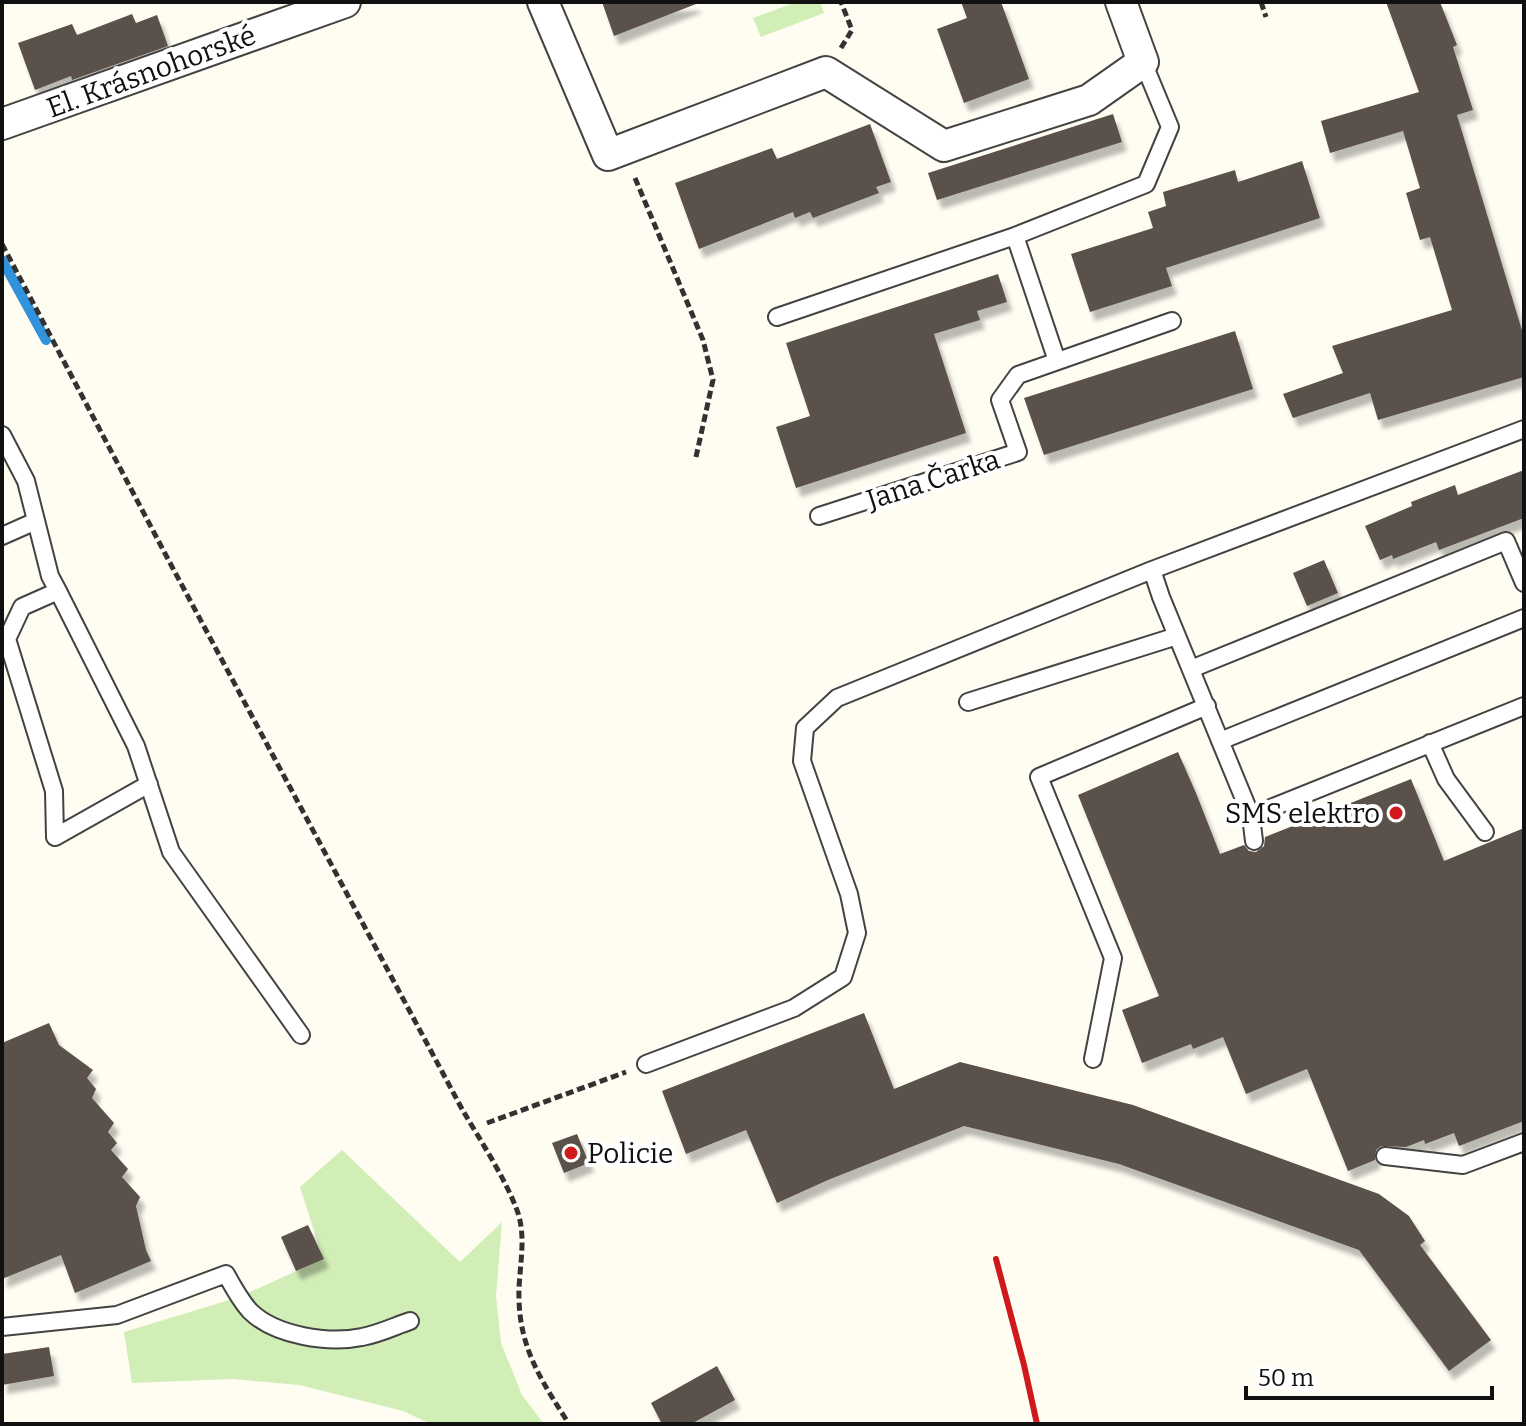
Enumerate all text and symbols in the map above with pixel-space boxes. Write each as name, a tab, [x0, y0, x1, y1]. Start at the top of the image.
street label: El. Krásnohorské	[42, 18, 260, 125]
street label: Jana Čarka	[862, 443, 1004, 517]
place label: SMS elektro	[1225, 797, 1380, 830]
marker: SMS elektro	[1387, 804, 1405, 822]
place label: Policie	[587, 1137, 673, 1170]
marker: Policie	[562, 1144, 580, 1162]
scale bar	[1246, 1350, 1492, 1400]
text: 50 m	[1258, 1364, 1314, 1392]

